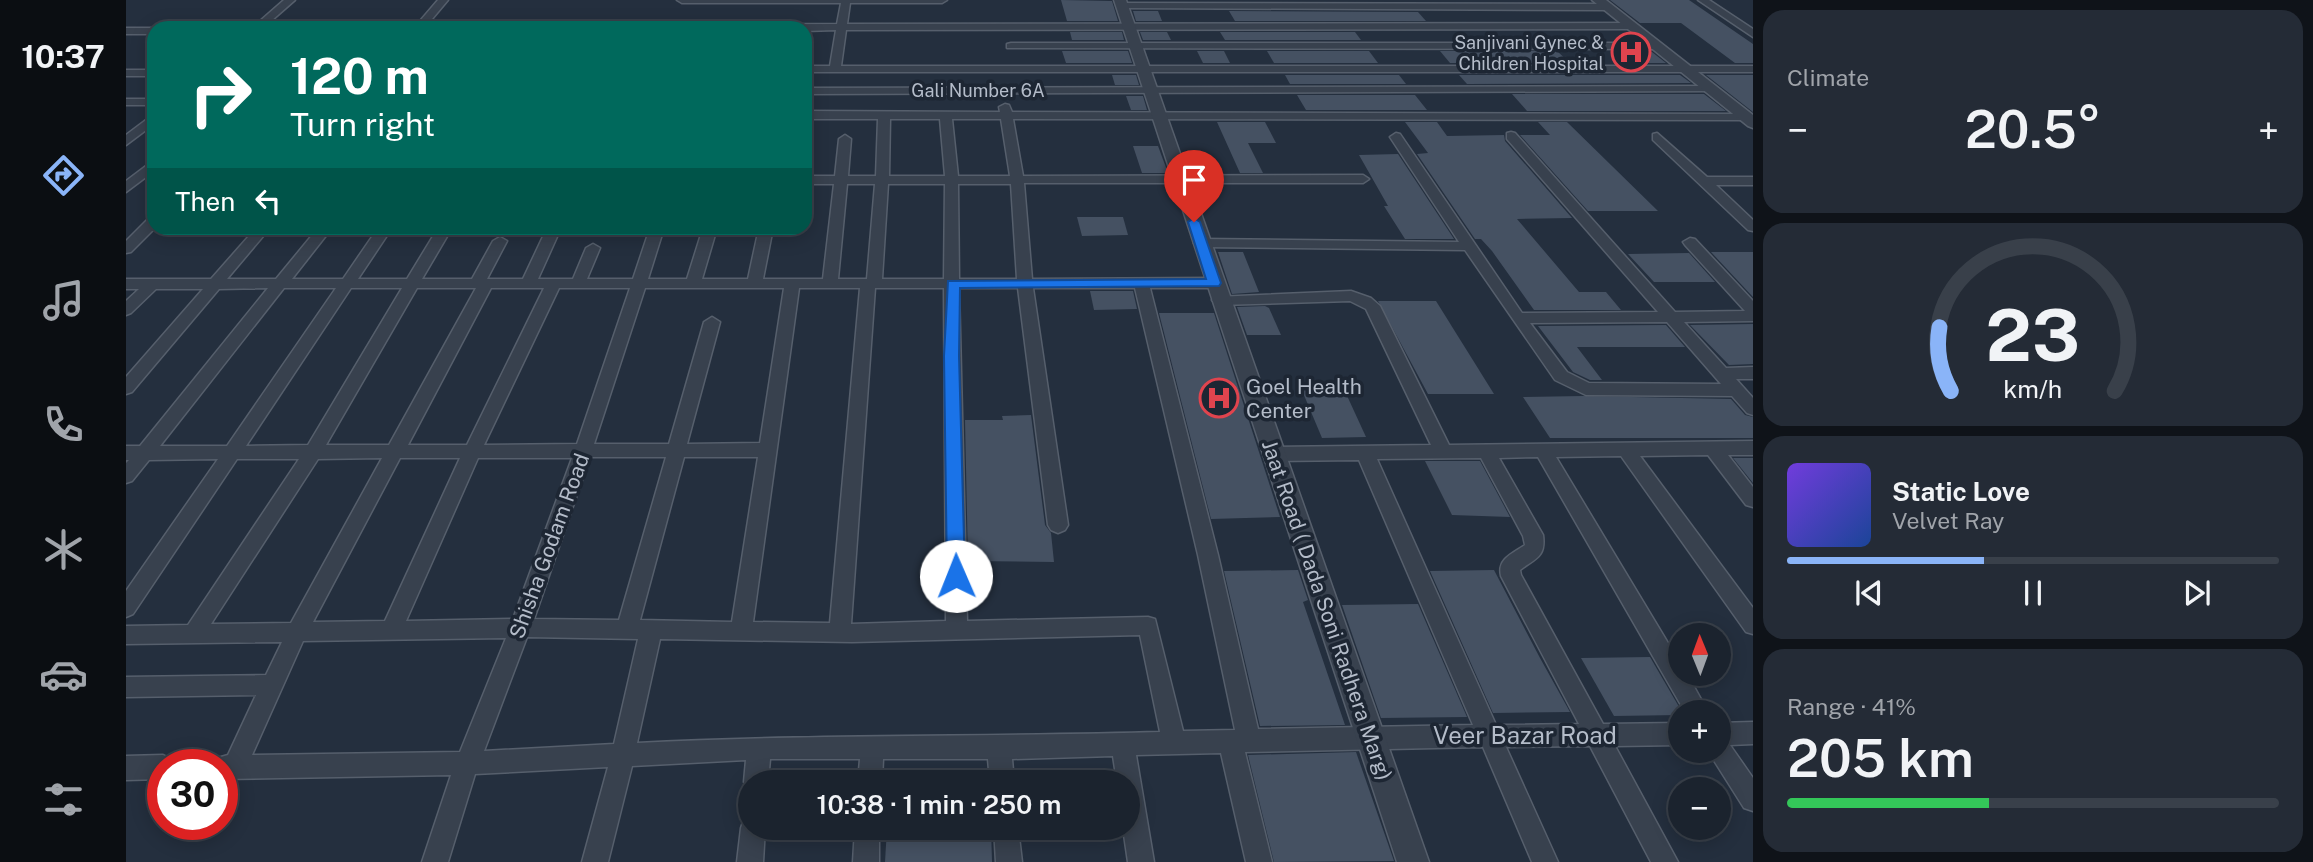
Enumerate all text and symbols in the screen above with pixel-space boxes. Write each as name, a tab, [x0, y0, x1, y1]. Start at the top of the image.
hospital icon: Sanjivani Gynec & Children Hospital	[1610, 31, 1652, 73]
place label: Sanjivani Gynec & Children Hospital	[1454, 32, 1604, 74]
text: 10:37	[21, 38, 105, 75]
text: 120 m	[290, 47, 429, 105]
icon: right	[175, 49, 266, 140]
text: Climate	[1787, 64, 1869, 91]
street label: Gali Number 6A	[911, 80, 1045, 101]
text: 20.5°	[1965, 99, 2101, 160]
text: Turn right	[290, 106, 435, 143]
text: −	[1787, 108, 1808, 153]
text: +	[2258, 108, 2279, 153]
pin	[1164, 150, 1224, 222]
icon: directions	[39, 151, 88, 200]
icon: arrive	[1175, 161, 1213, 199]
icon: left	[249, 182, 287, 220]
text: Then	[175, 186, 235, 217]
icon: music	[39, 276, 88, 325]
text: 23	[1986, 292, 2080, 377]
text: km/h	[2004, 373, 2062, 403]
place label: Goel Health Center	[1246, 374, 1362, 423]
hospital icon: Goel Health Center	[1198, 377, 1240, 419]
icon: phone	[39, 400, 88, 449]
street label: Jaat Road ( Dada Soni Radhera Marg)	[1257, 436, 1397, 784]
street label: Shisha Godam Road	[504, 450, 594, 642]
text: Static Love	[1892, 476, 2030, 507]
text: Velvet Ray	[1892, 507, 2004, 534]
icon: climate	[39, 525, 88, 574]
position arrow	[919, 539, 993, 613]
icon: previous	[1850, 574, 1888, 612]
icon: pause	[2014, 574, 2052, 612]
icon: next	[2178, 574, 2216, 612]
north arrow	[1668, 623, 1731, 686]
map controls	[1668, 623, 1731, 840]
icon: car	[39, 650, 88, 699]
text: Range · 41%	[1787, 693, 1916, 720]
button: +	[1668, 700, 1731, 763]
street label: Veer Bazar Road	[1433, 721, 1617, 749]
text: 205 km	[1787, 728, 1974, 789]
speed limit sign: 30	[147, 749, 238, 840]
icon: filters	[39, 775, 88, 824]
button: −	[1668, 777, 1731, 840]
text: 10:38 · 1 min · 250 m	[817, 789, 1061, 820]

